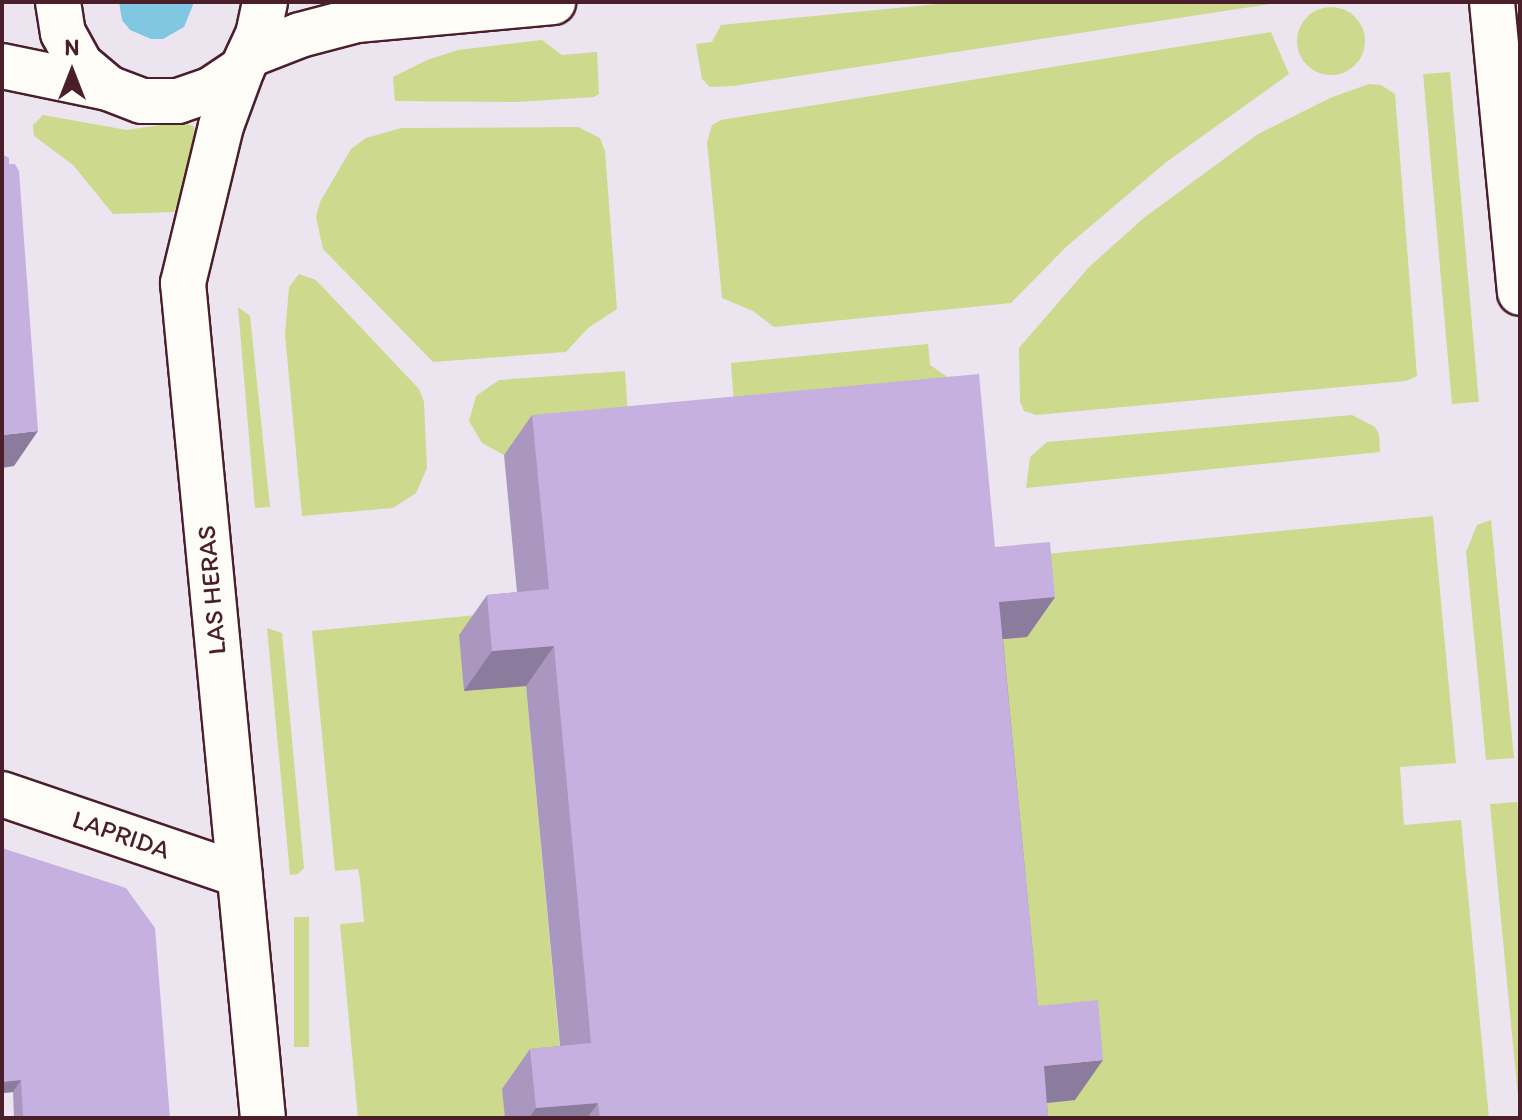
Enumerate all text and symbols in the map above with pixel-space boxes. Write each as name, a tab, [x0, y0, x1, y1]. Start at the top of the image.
north arrow	[32, 32, 112, 112]
text: N	[65, 34, 79, 61]
street label: LAS HERAS	[191, 524, 233, 656]
street label: LAPRIDA	[68, 804, 174, 866]

